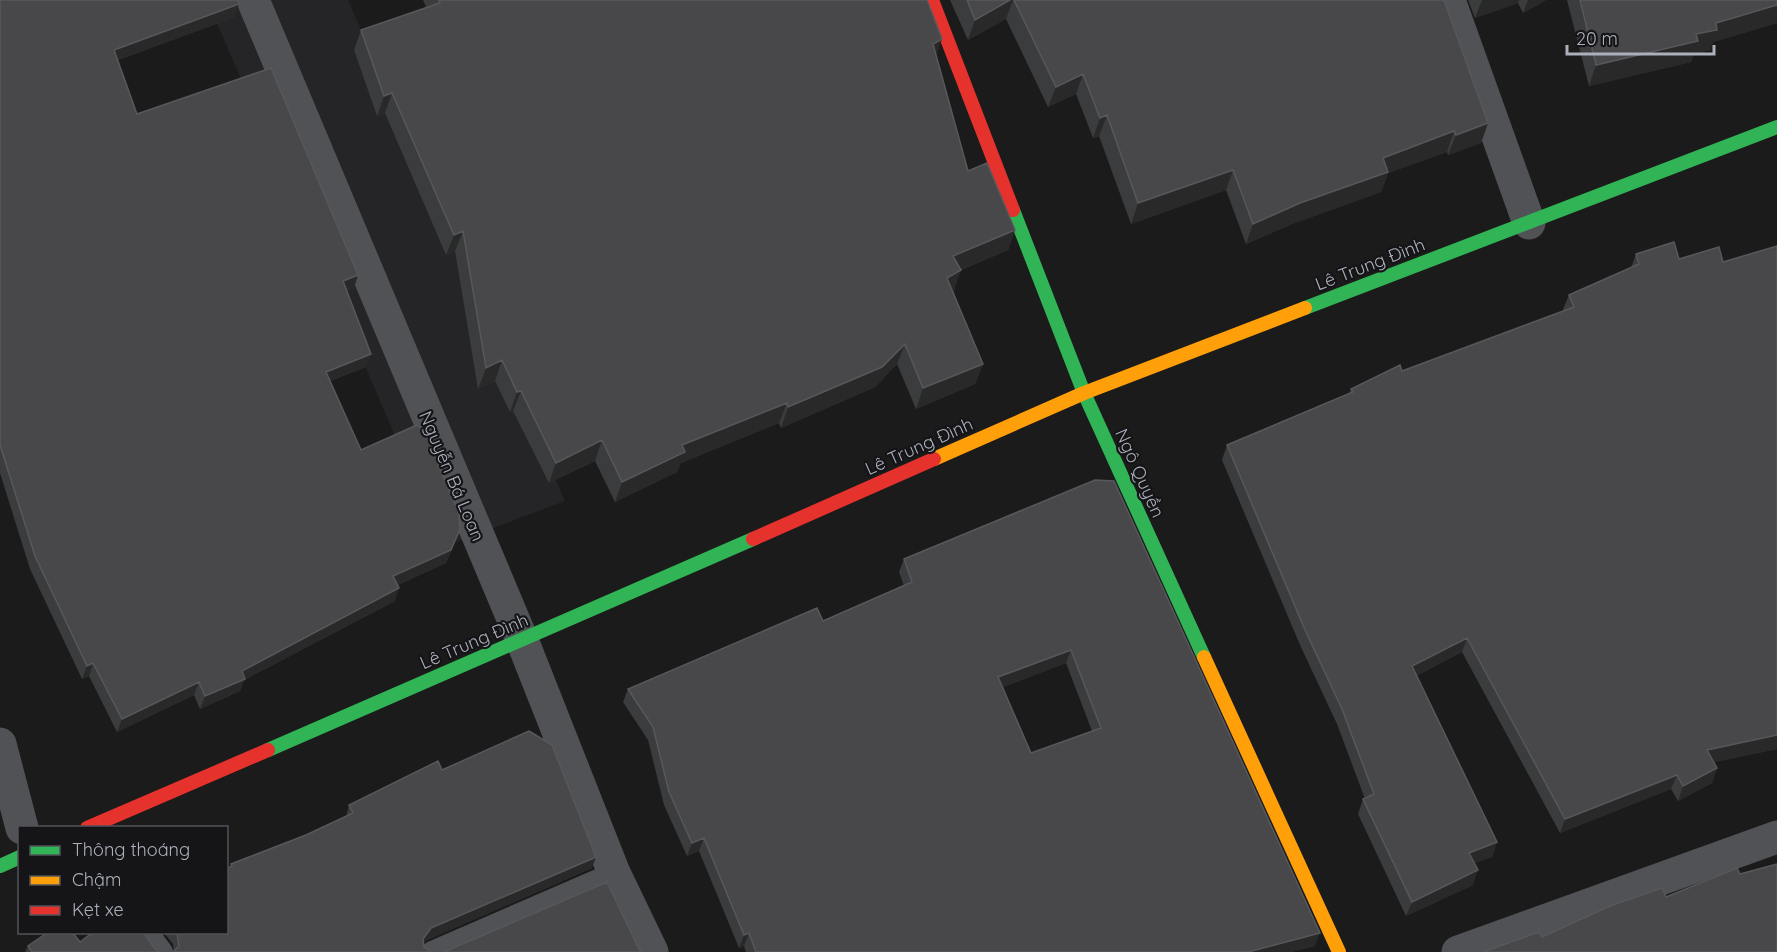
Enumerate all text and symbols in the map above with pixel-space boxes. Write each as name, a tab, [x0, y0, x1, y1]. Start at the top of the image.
scale bar	[1567, 18, 1714, 56]
text: 20 m	[1576, 27, 1618, 50]
street label: Lê Trung Đình	[1312, 233, 1428, 295]
street label: Nguyễn Bá Loan	[414, 407, 490, 545]
street label: Lê Trung Đình	[862, 412, 976, 480]
street label: Ngô Quyền	[1110, 425, 1170, 521]
street label: Lê Trung Đình	[416, 608, 532, 674]
legend	[18, 826, 228, 934]
text: Thông thoáng	[72, 838, 190, 861]
text: Chậm	[72, 868, 121, 891]
text: Kẹt xe	[72, 898, 124, 921]

